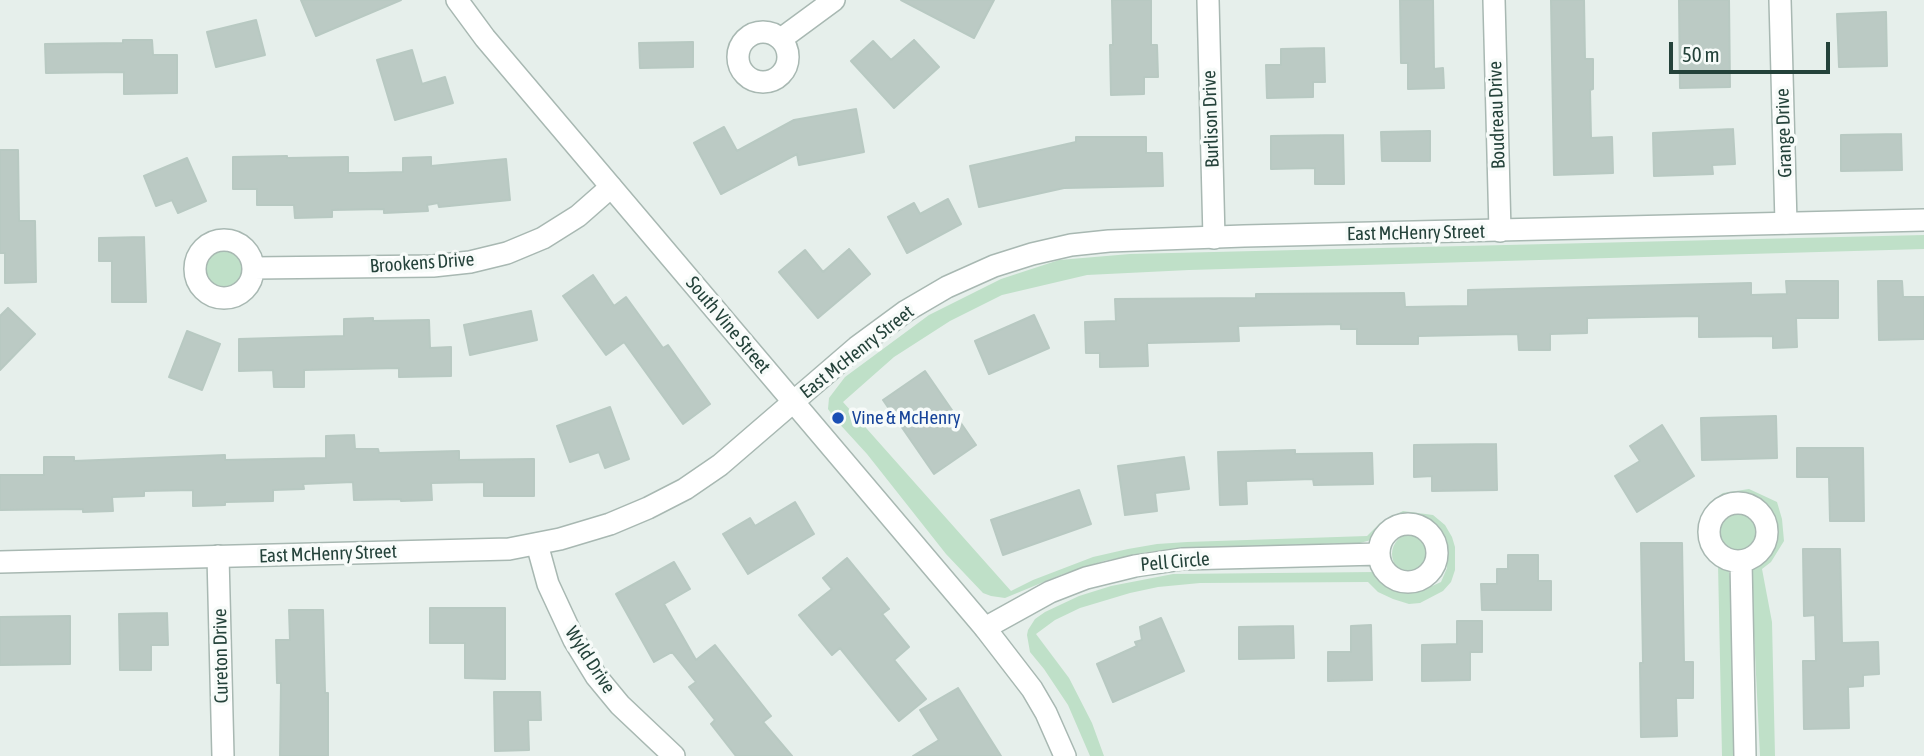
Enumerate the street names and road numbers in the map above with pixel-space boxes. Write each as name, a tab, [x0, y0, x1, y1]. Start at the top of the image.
street label: Boudreau Drive	[1484, 61, 1510, 169]
street label: Burlison Drive	[1198, 70, 1224, 168]
street label: Grange Drive	[1771, 88, 1797, 178]
street label: East McHenry Street	[1347, 220, 1485, 246]
street label: Brookens Drive	[369, 248, 475, 278]
street label: South Vine Street	[681, 272, 775, 378]
street label: East McHenry Street	[796, 301, 918, 403]
street label: East McHenry Street	[259, 540, 397, 568]
street label: Pell Circle	[1139, 548, 1211, 576]
street label: Cureton Drive	[209, 608, 233, 704]
street label: Wyld Drive	[560, 622, 620, 698]

